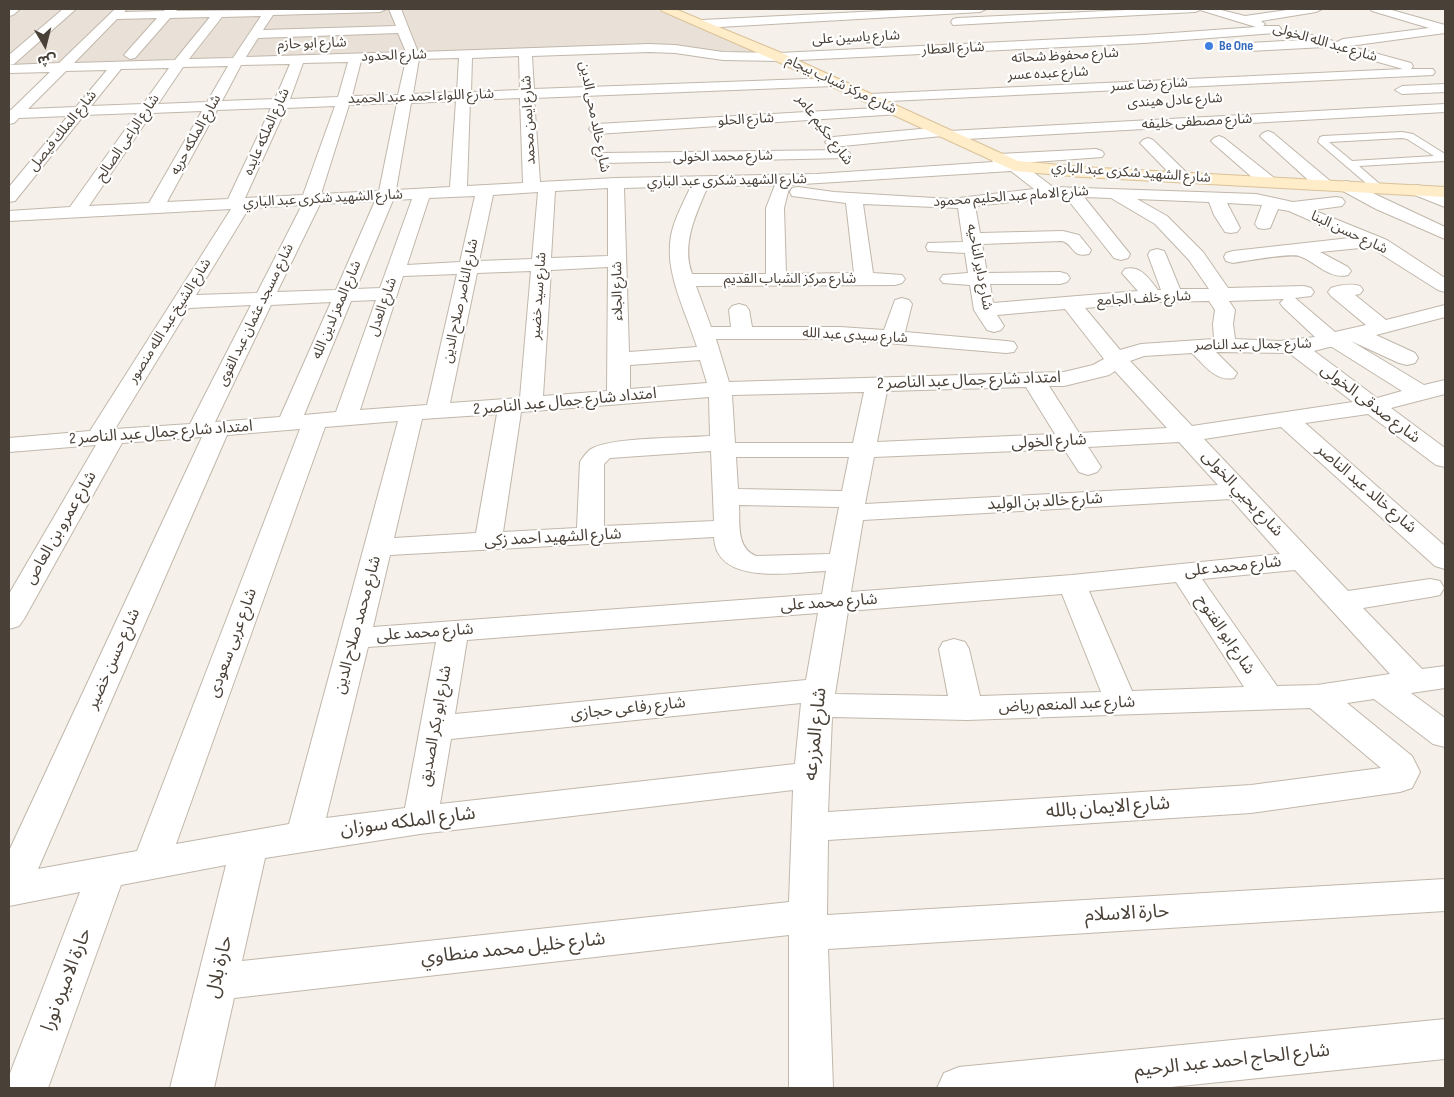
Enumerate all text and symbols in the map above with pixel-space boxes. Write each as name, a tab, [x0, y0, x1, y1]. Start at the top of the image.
north arrow	[20, 20, 70, 70]
street label: شارع عبد الله الخولى	[1271, 20, 1379, 66]
street label: شارع ياسين على	[812, 27, 900, 49]
street label: شارع ابو حازم	[277, 34, 347, 54]
place label: Be One	[1219, 38, 1253, 54]
street label: شارع العطار	[921, 39, 985, 59]
marker: Be One	[1203, 40, 1215, 52]
street label: شارع محفوظ شحاته	[1011, 45, 1119, 67]
street label: شارع الحدود	[361, 46, 427, 66]
text: ش	[36, 51, 58, 70]
street label: شارع مركز شباب بيجام	[783, 52, 899, 118]
street label: شارع خالد محى الدين	[575, 60, 613, 174]
street label: شارع عبده عسر	[1007, 63, 1089, 85]
street label: شارع ايمن محمد	[518, 75, 540, 165]
street label: شارع رضا عسر	[1110, 75, 1188, 95]
street label: شارع الملكه عايده	[240, 86, 294, 178]
street label: شارع اللواء احمد عبد الحميد	[348, 86, 494, 108]
street label: شارع الملك فيصل	[25, 87, 101, 175]
street label: شارع عادل هيندى	[1127, 90, 1223, 112]
street label: شارع الراعى الصالح	[93, 91, 163, 185]
street label: شارع حكيم عامر	[792, 91, 856, 169]
street label: شارع الملكه حريه	[167, 92, 225, 178]
street label: شارع الحلو	[717, 110, 775, 130]
street label: شارع مصطفى خليفه	[1141, 111, 1253, 133]
street label: شارع محمد الخولى	[673, 148, 773, 166]
street label: شارع الشهيد شكرى عبد الباري	[1051, 159, 1211, 187]
street label: شارع الشهيد شكرى عبد الباري	[647, 171, 807, 191]
street label: شارع الامام عبد الحليم محمود	[933, 183, 1089, 211]
street label: شارع الشهيد شكرى عبد الباري	[243, 186, 403, 212]
street label: شارع حسن البنا	[1308, 208, 1390, 258]
street label: شارع داير الناحيه	[962, 222, 996, 312]
street label: شارع الناصر صلاح الدين	[440, 237, 482, 365]
street label: شارع مسجد عثمان عبد القوى	[214, 241, 298, 389]
street label: شارع سيد خضير	[528, 252, 550, 340]
street label: شارع الشيخ عبد الله منصور	[125, 256, 215, 386]
street label: شارع المعز لدين الله	[309, 258, 365, 362]
street label: شارع الجلاء	[609, 261, 627, 321]
street label: شارع مركز الشباب القديم	[724, 271, 856, 287]
street label: شارع العدل	[365, 275, 401, 339]
street label: شارع خلف الجامع	[1096, 288, 1192, 310]
street label: شارع سيدى عبد الله	[802, 325, 908, 347]
street label: شارع جمال عبد الناصر	[1194, 336, 1312, 354]
street label: شارع صدقى الخولى	[1316, 360, 1424, 448]
street label: امتداد شارع جمال عبد الناصر 2	[877, 368, 1061, 394]
street label: امتداد شارع جمال عبد الناصر 2	[473, 384, 657, 420]
street label: امتداد شارع جمال عبد الناصر 2	[69, 417, 253, 449]
street label: شارع الخولى	[1011, 430, 1087, 454]
street label: شارع خالد عبد الناصر	[1312, 440, 1420, 538]
street label: شارع يحيي الخولى	[1197, 447, 1287, 541]
street label: شارع عمرو بن العاص	[21, 468, 101, 588]
street label: شارع خالد بن الوليد	[987, 489, 1103, 515]
street label: شارع الشهيد احمد زكى	[484, 525, 622, 551]
street label: شارع محمد على	[1184, 552, 1282, 582]
street label: شارع محمد صلاح الدين	[330, 554, 386, 696]
street label: شارع عربى سعودى	[204, 586, 262, 700]
street label: شارع محمد على	[780, 590, 878, 616]
street label: شارع ابو الفتوح	[1191, 592, 1259, 678]
street label: شارع حسن خضير	[83, 606, 145, 712]
street label: شارع محمد على	[376, 620, 474, 646]
street label: شارع ابو بكر الصديق	[416, 664, 456, 788]
street label: شارع المزرعه	[800, 686, 832, 782]
street label: شارع رفاعى حجازى	[570, 693, 686, 725]
street label: شارع عبد المنعم رياض	[998, 693, 1136, 717]
street label: شارع الايمان بالله	[1045, 792, 1171, 824]
street label: شارع الملكه سوزان	[339, 802, 477, 842]
street label: حارة الاسلام	[1084, 900, 1170, 928]
street label: حارة الاميره نورا	[37, 925, 97, 1035]
street label: شارع خليل محمد منطاوي	[420, 928, 606, 970]
street label: حارة بلال	[202, 934, 238, 1000]
street label: شارع الحاج احمد عبد الرحيم	[1133, 1039, 1331, 1083]

